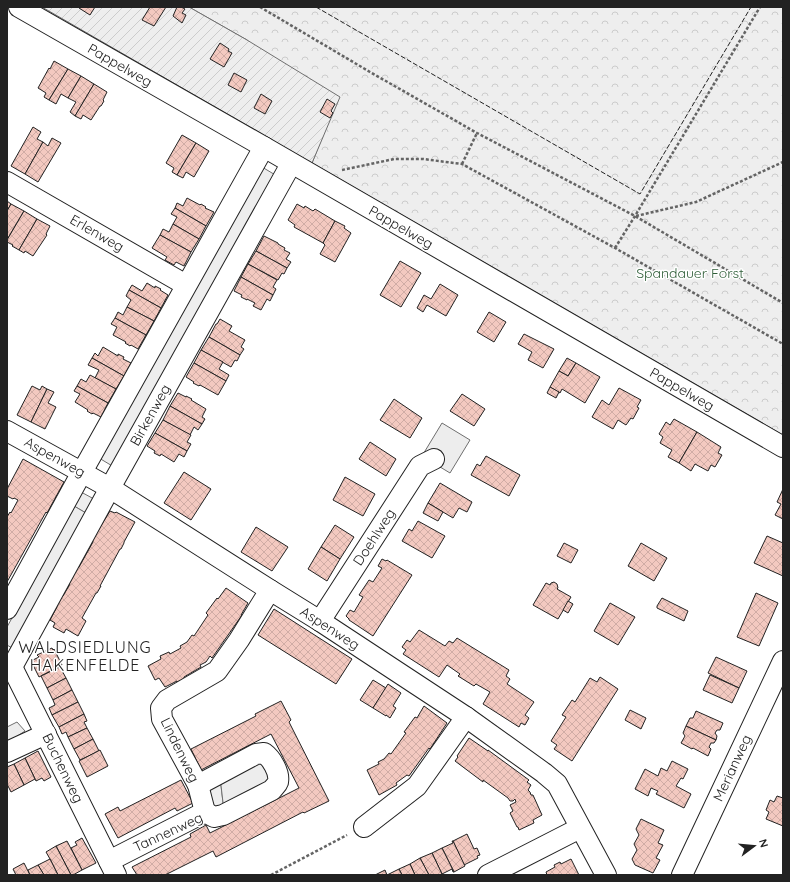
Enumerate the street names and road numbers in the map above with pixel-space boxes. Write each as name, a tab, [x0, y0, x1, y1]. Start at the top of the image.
street label: Pappelweg	[84, 39, 156, 91]
street label: Pappelweg	[365, 201, 437, 253]
street label: Erlenweg	[67, 210, 127, 256]
street label: Pappelweg	[646, 363, 718, 415]
street label: Birkenweg	[126, 381, 174, 449]
street label: Aspenweg	[21, 433, 89, 481]
street label: Doehlweg	[349, 505, 399, 569]
street label: Aspenweg	[297, 602, 363, 654]
street label: Lindenweg	[157, 715, 203, 785]
street label: Buchenweg	[38, 730, 88, 806]
street label: Merianweg	[709, 732, 755, 804]
street label: Tannenweg	[130, 808, 206, 856]

